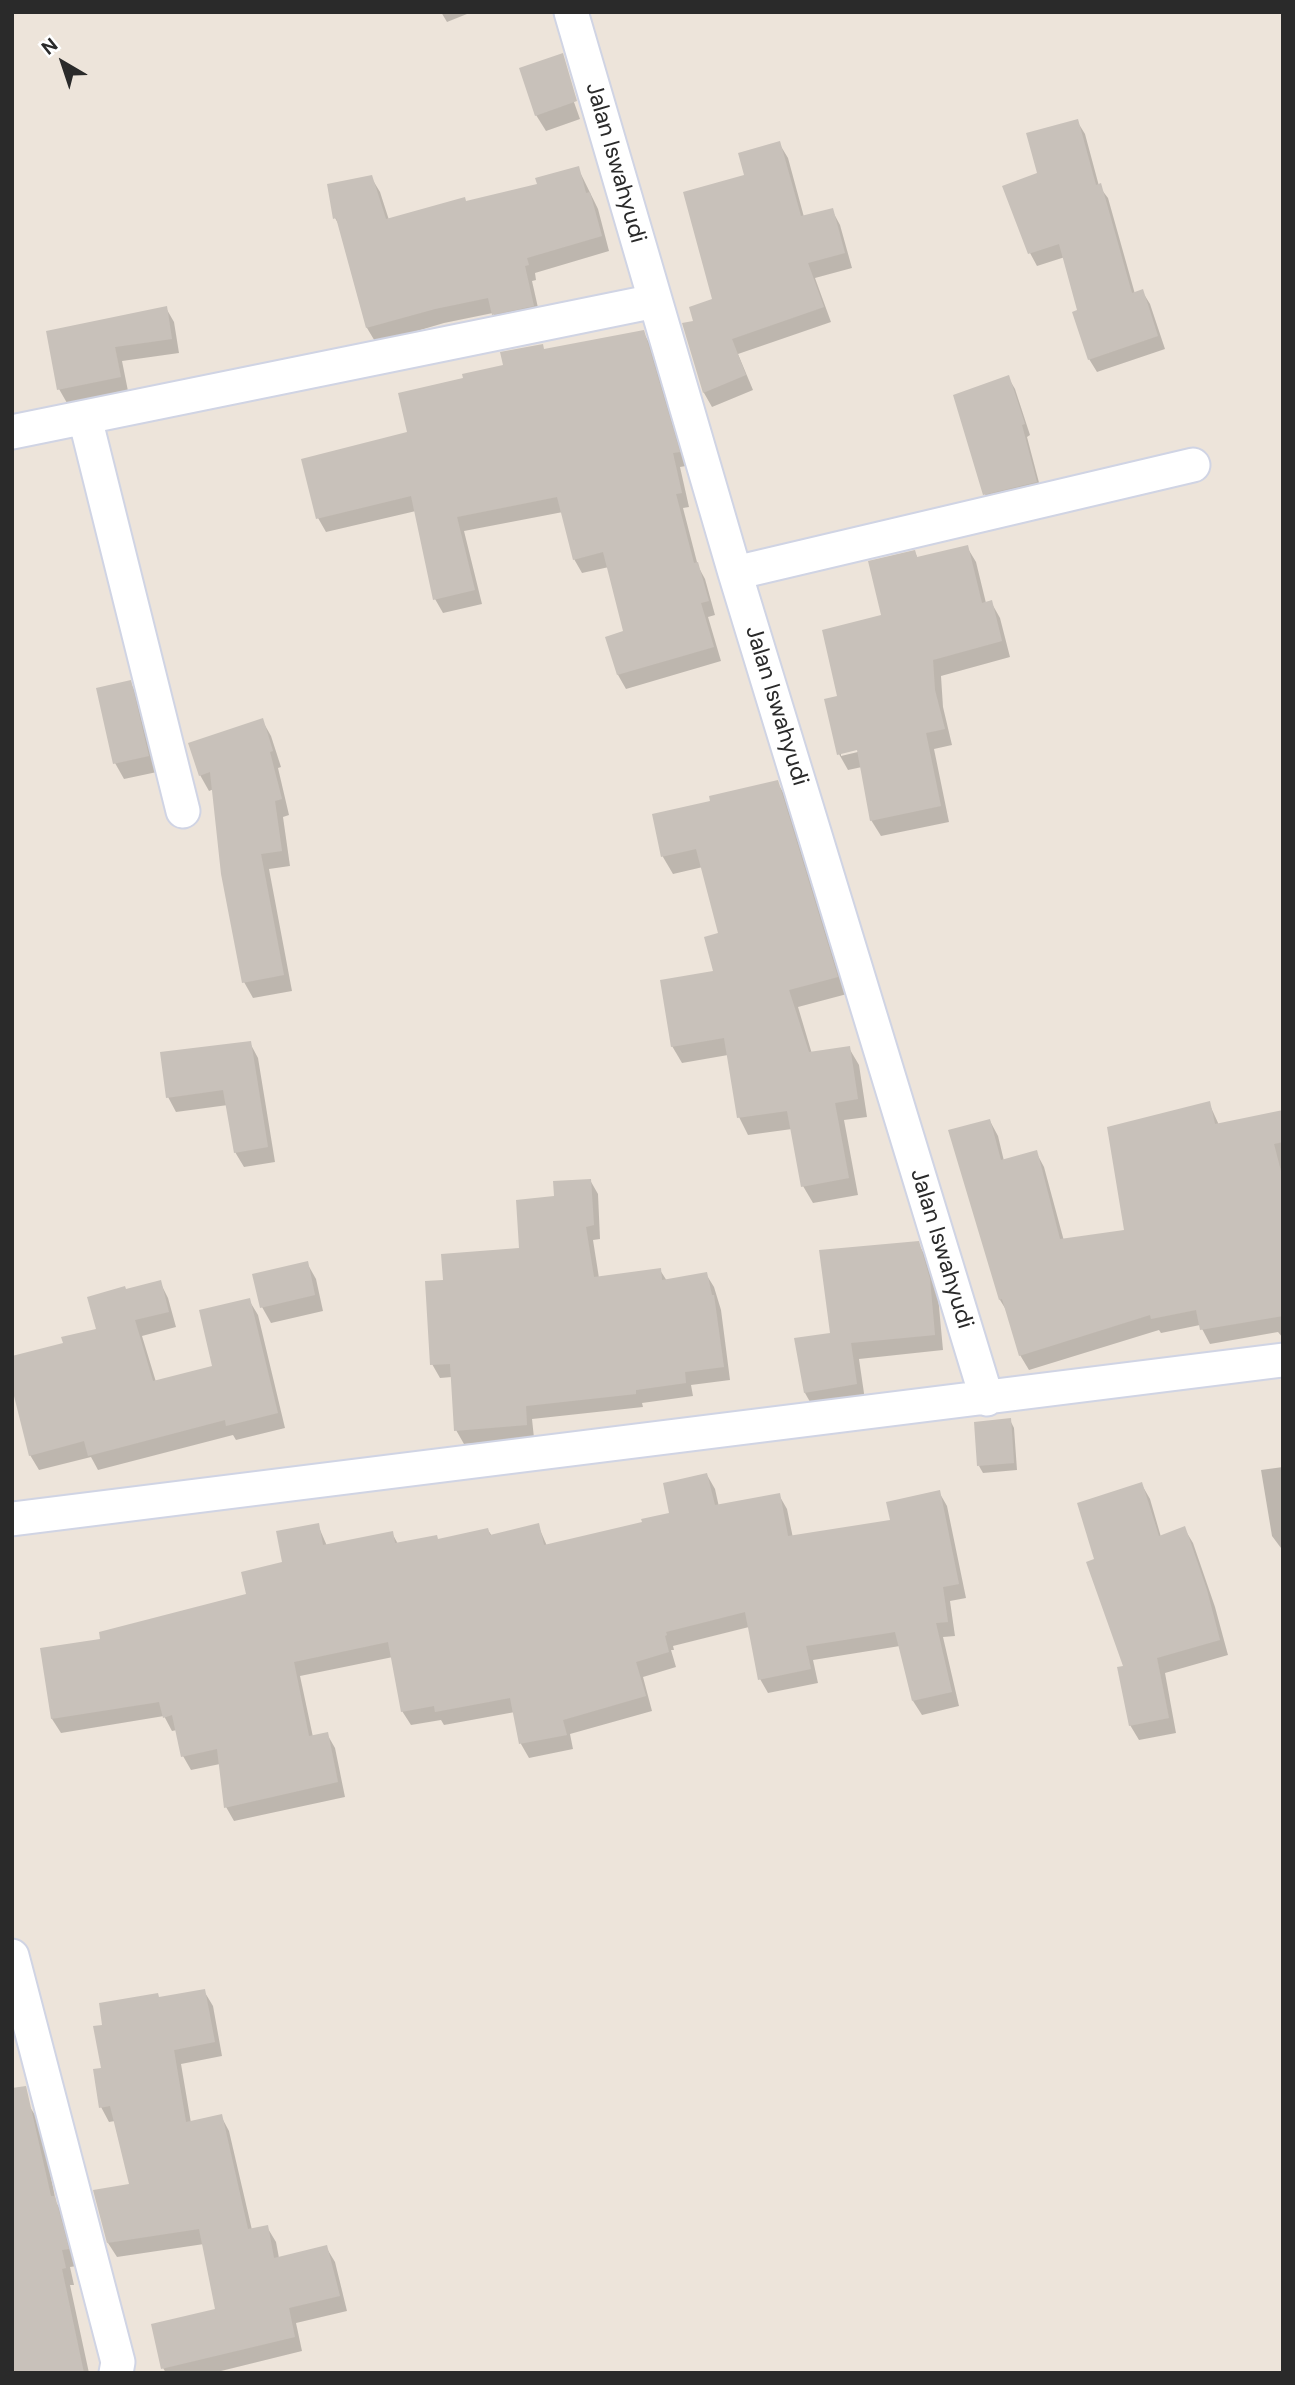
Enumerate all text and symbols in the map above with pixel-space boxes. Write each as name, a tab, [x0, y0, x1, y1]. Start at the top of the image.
north arrow	[28, 28, 98, 98]
text: N	[36, 32, 63, 60]
street label: Jalan Iswahyudi	[579, 79, 651, 247]
street label: Jalan Iswahyudi	[739, 623, 813, 789]
street label: Jalan Iswahyudi	[904, 1166, 978, 1332]

